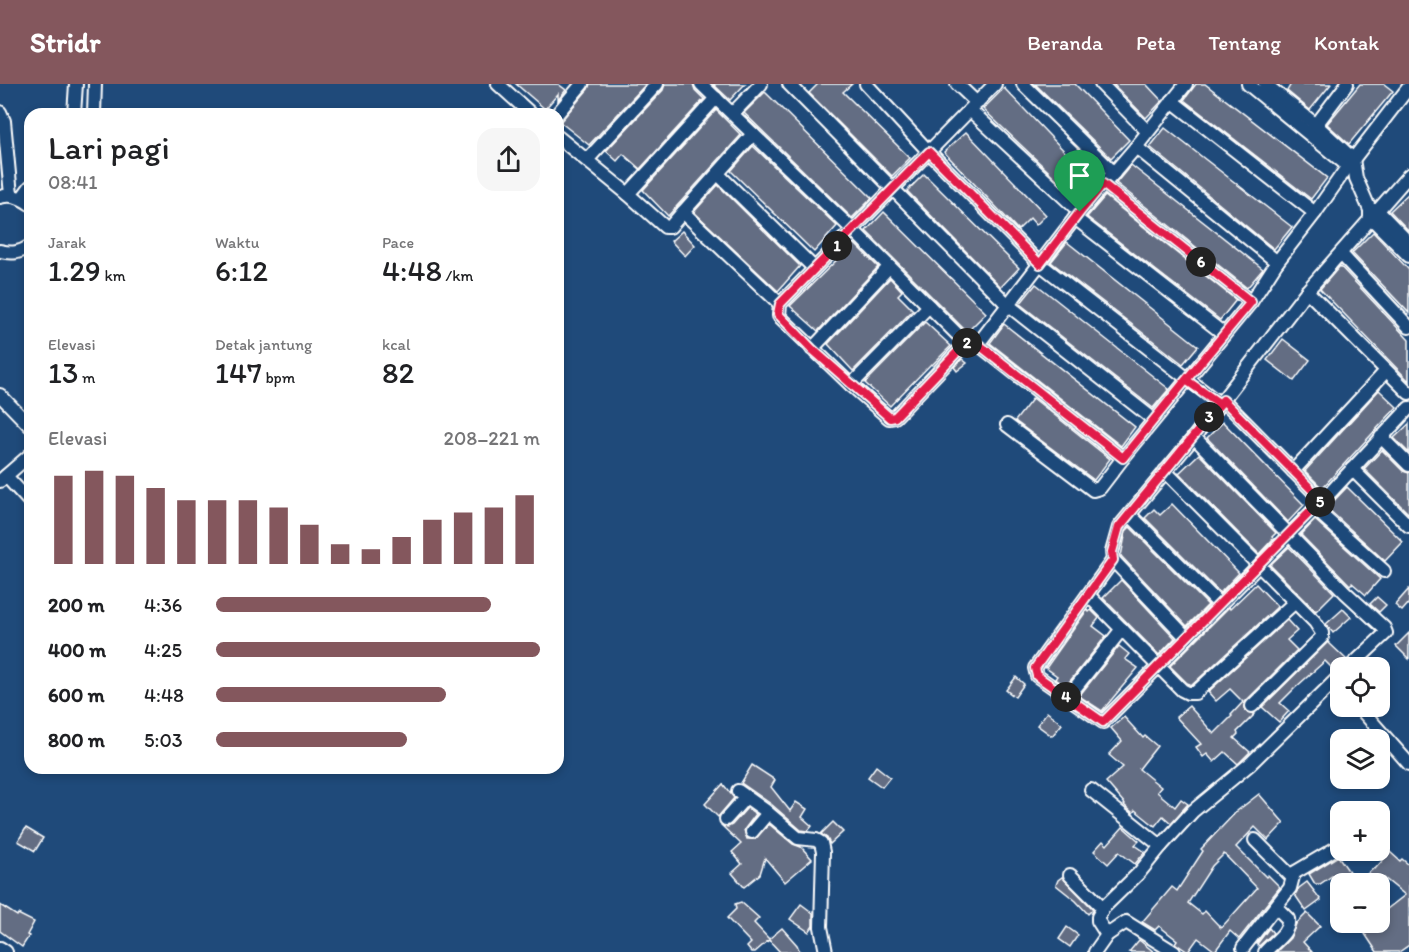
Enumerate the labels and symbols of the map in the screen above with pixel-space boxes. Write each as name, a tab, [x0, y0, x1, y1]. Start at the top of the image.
pin	[1054, 150, 1105, 212]
pin: 1	[822, 231, 852, 261]
pin: 6	[1186, 247, 1216, 277]
pin: 2	[952, 328, 982, 358]
pin: 3	[1194, 402, 1224, 432]
pin: 5	[1305, 487, 1335, 517]
pin: 4	[1051, 682, 1081, 712]

